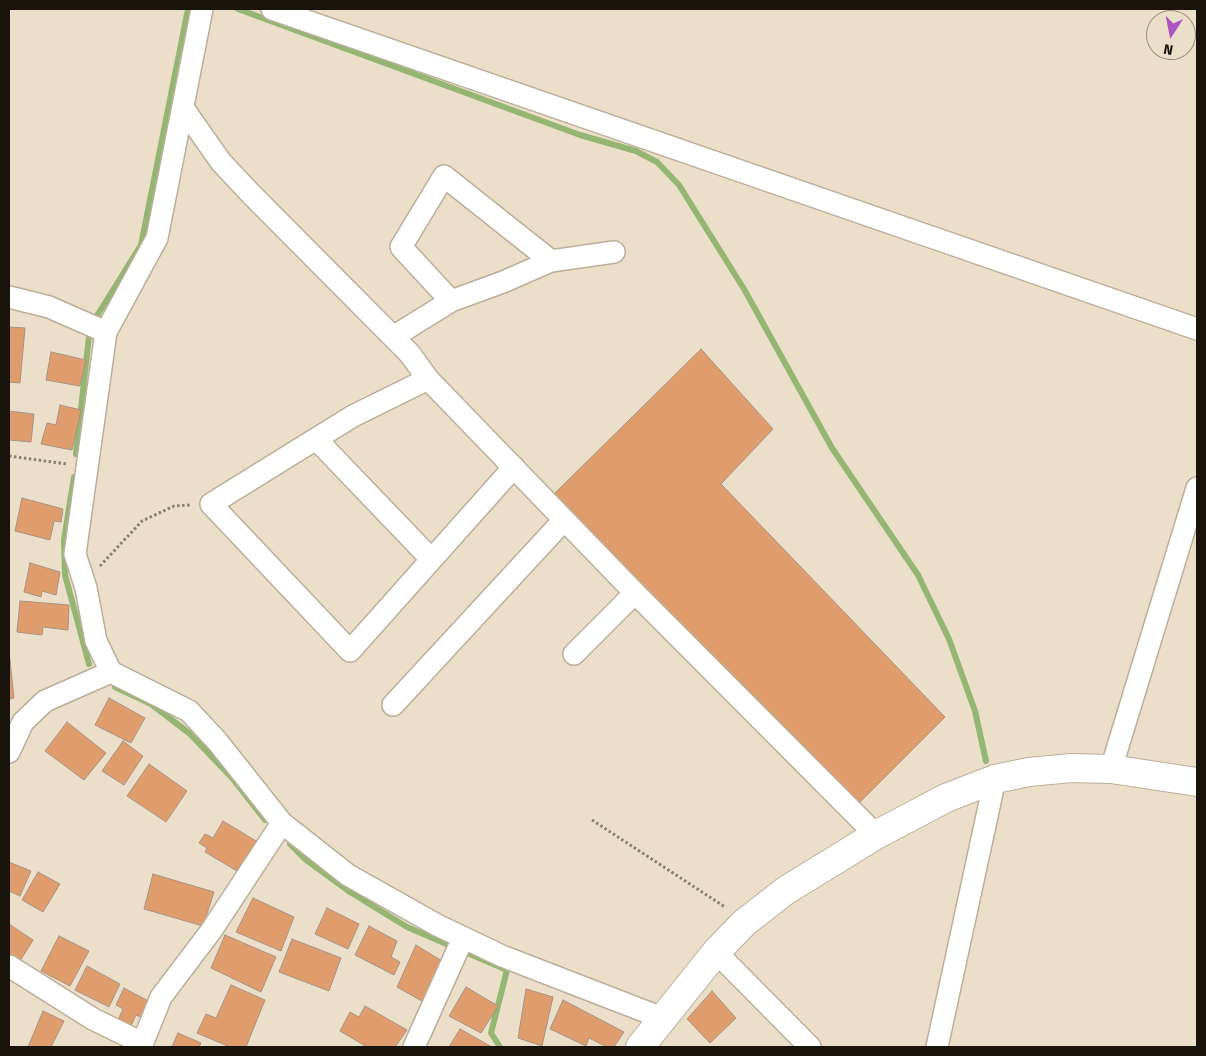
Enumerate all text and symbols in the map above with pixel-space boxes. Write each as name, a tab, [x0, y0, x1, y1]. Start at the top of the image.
north arrow	[1146, 10, 1196, 60]
text: N	[1162, 40, 1174, 58]

